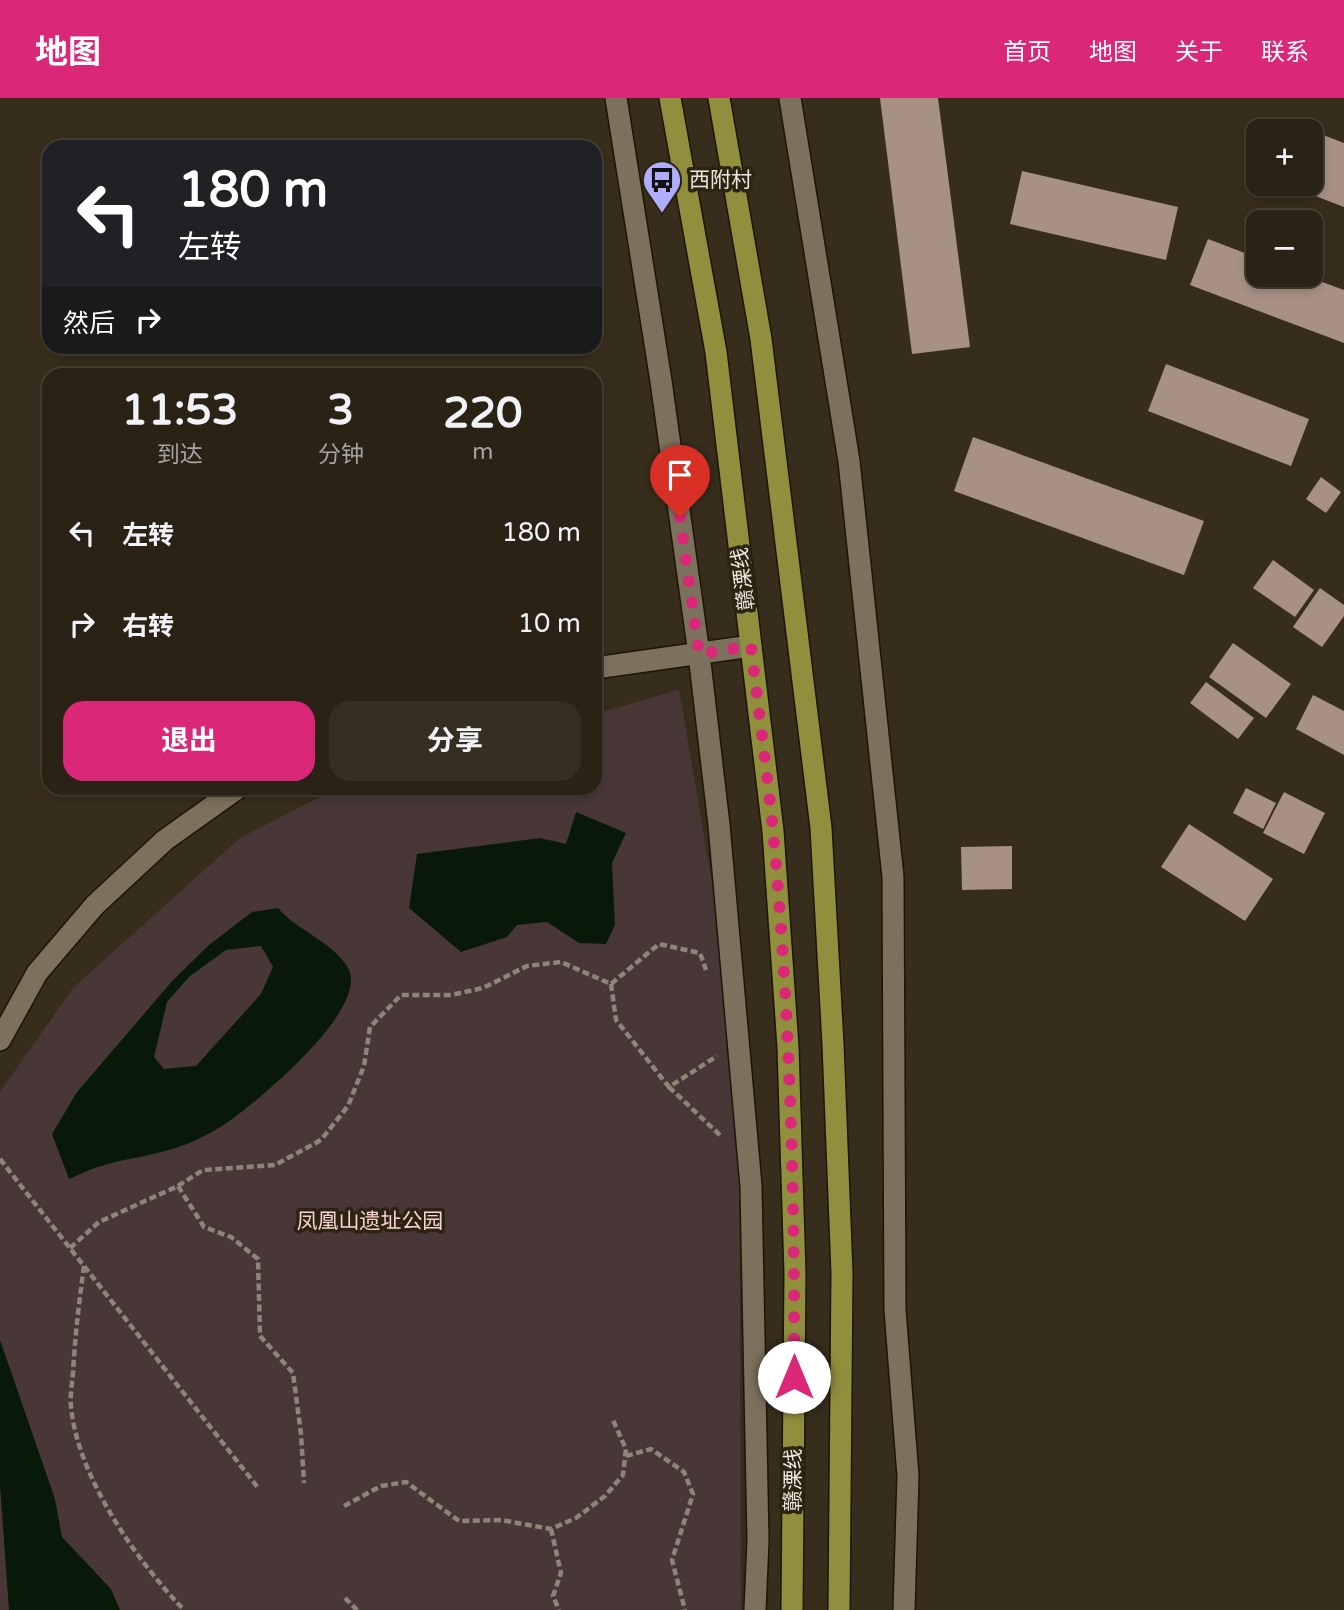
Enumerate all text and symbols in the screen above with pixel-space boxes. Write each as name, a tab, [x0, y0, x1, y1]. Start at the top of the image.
text: 地图	[35, 33, 101, 72]
text: 首页	[1003, 38, 1051, 67]
text: 地图	[1089, 38, 1137, 67]
text: 关于	[1175, 38, 1223, 67]
text: 联系	[1261, 38, 1309, 67]
map controls	[1246, 119, 1323, 287]
button: +	[1246, 119, 1323, 196]
bus stop icon: 西附村	[641, 159, 683, 214]
text: 180 m	[178, 161, 328, 220]
icon: left	[63, 168, 154, 259]
place label: 西附村	[689, 168, 752, 193]
button: −	[1246, 210, 1323, 287]
text: 左转	[178, 229, 242, 267]
icon: right	[129, 301, 167, 339]
text: 然后	[63, 308, 115, 339]
text: 11:53	[122, 385, 238, 436]
text: 3	[327, 385, 354, 436]
text: 220	[443, 388, 522, 439]
text: m	[472, 438, 493, 466]
text: 到达	[157, 441, 203, 469]
text: 分钟	[318, 441, 364, 469]
pin	[650, 445, 710, 517]
icon: arrive	[661, 456, 699, 494]
icon: left	[63, 514, 101, 552]
text: 180 m	[501, 517, 581, 548]
text: 左转	[122, 520, 174, 551]
street label: 赣溧线	[727, 546, 760, 612]
icon: right	[63, 605, 101, 643]
text: 10 m	[518, 608, 581, 639]
text: 右转	[122, 611, 174, 642]
button: 退出	[63, 701, 315, 781]
button: 分享	[329, 701, 581, 781]
park label: 凤凰山遗址公园	[297, 1209, 444, 1234]
position arrow	[757, 1340, 831, 1414]
street label: 赣溧线	[781, 1449, 806, 1512]

